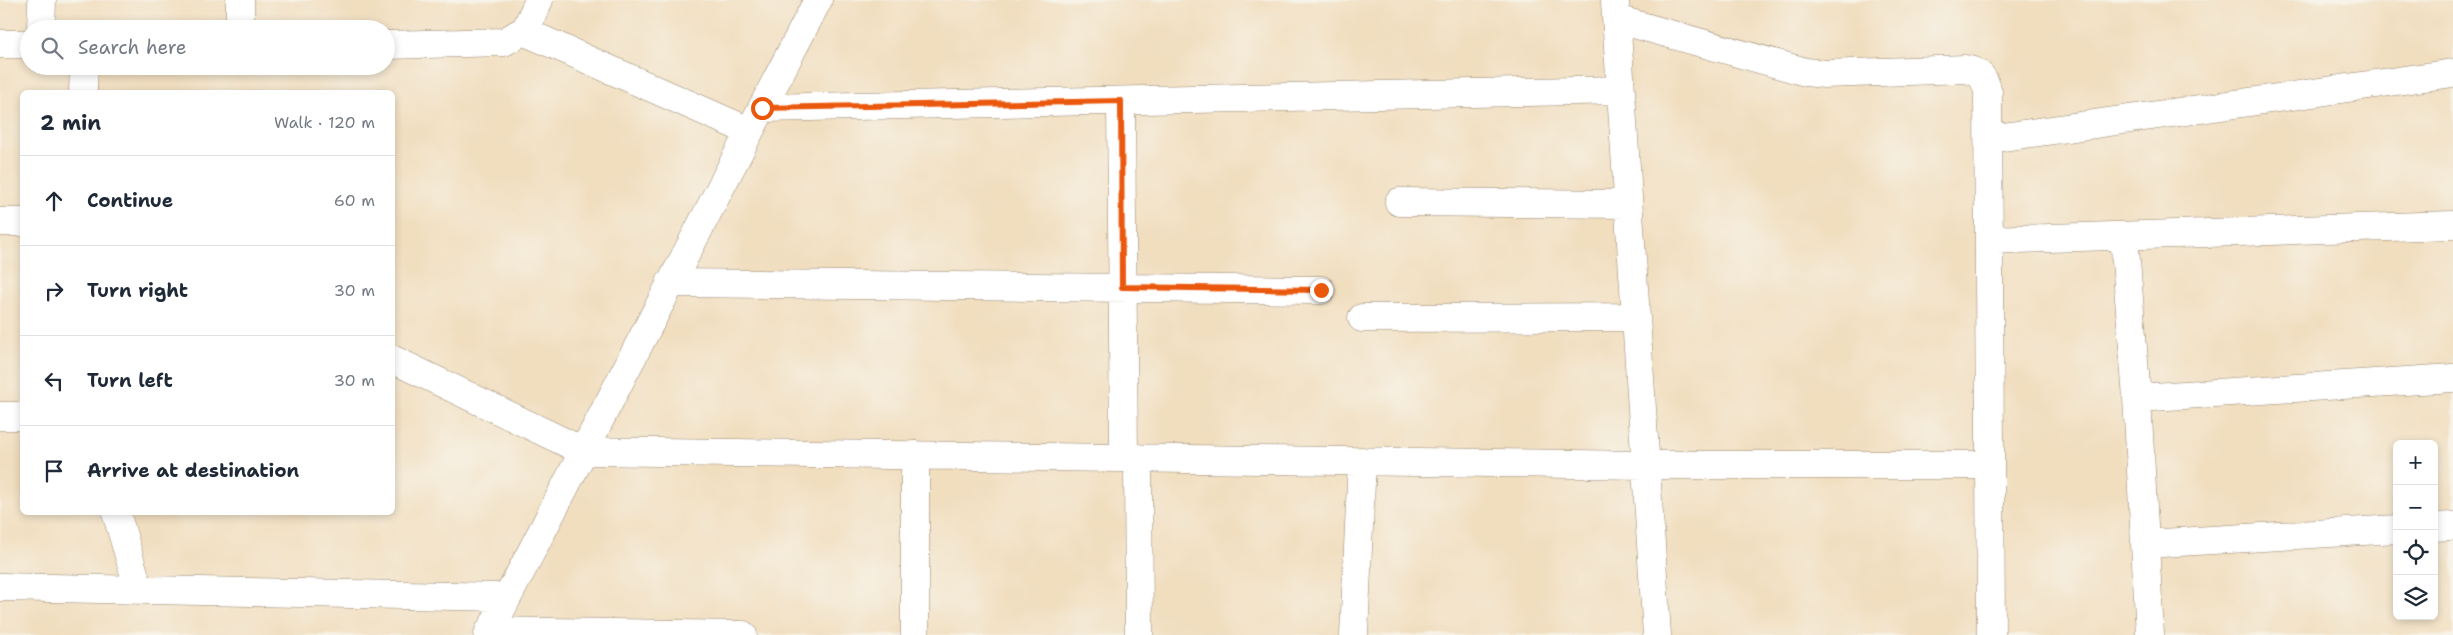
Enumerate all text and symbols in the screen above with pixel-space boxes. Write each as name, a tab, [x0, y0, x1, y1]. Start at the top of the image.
search box	[20, 20, 395, 75]
icon: search	[38, 34, 66, 62]
text: Search here	[78, 35, 187, 60]
route start	[751, 97, 774, 120]
text: 2 min	[40, 109, 101, 137]
text: Walk · 120 m	[274, 112, 375, 133]
icon: ahead	[40, 187, 68, 215]
text: Continue	[87, 188, 173, 213]
text: 60 m	[334, 190, 375, 211]
icon: right	[40, 277, 68, 305]
text: Turn right	[87, 278, 188, 303]
route end	[1310, 279, 1333, 302]
text: 30 m	[334, 280, 375, 301]
icon: left	[40, 367, 68, 395]
text: Turn left	[87, 368, 173, 393]
text: 30 m	[334, 370, 375, 391]
map controls	[2393, 440, 2438, 620]
button: +	[2393, 440, 2438, 485]
icon: arrive	[40, 457, 68, 485]
text: Arrive at destination	[87, 458, 299, 483]
button: −	[2393, 485, 2438, 530]
button: locate	[2393, 530, 2438, 575]
button: layers	[2393, 575, 2438, 620]

